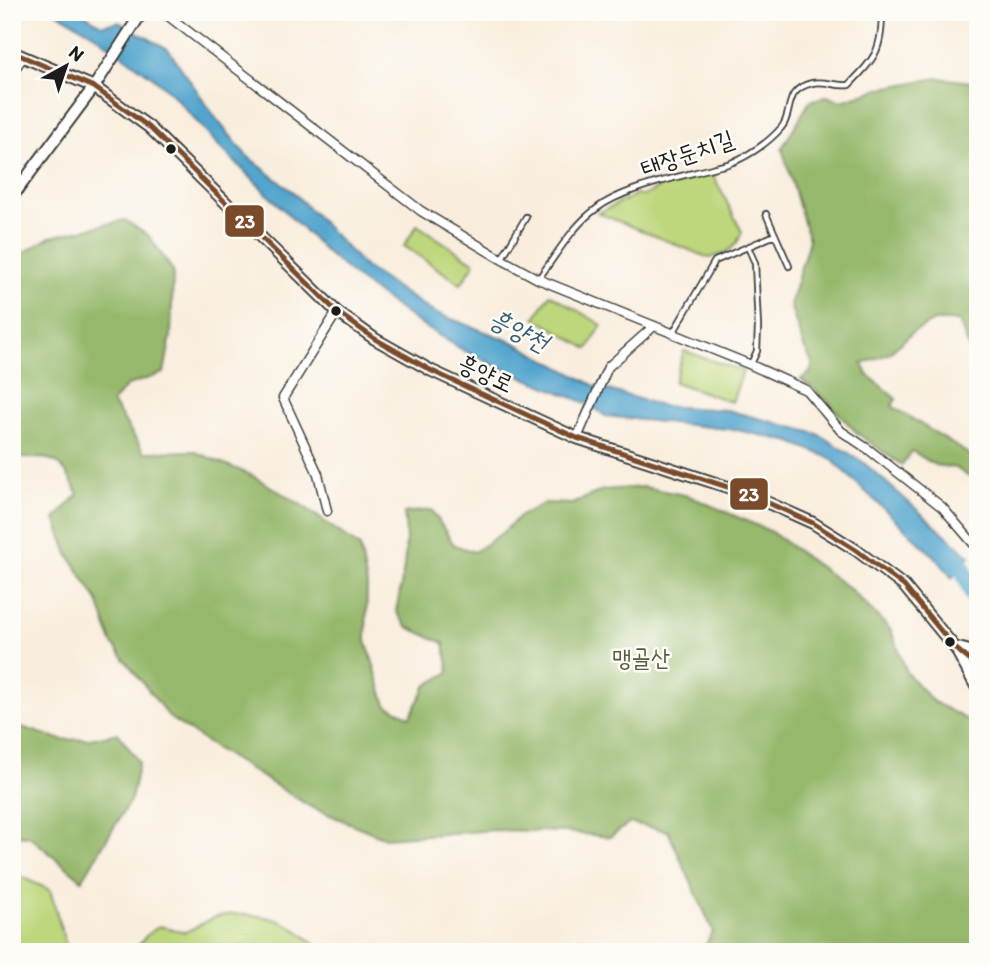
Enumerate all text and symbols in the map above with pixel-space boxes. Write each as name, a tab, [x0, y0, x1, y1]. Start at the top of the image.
north arrow	[32, 32, 102, 102]
text: N	[64, 40, 89, 66]
street label: 태장둔치길	[637, 124, 737, 182]
unlabelled marker	[164, 142, 178, 156]
line badge: 23	[224, 204, 265, 238]
text: 23	[235, 210, 255, 233]
water label: 흥양천	[484, 301, 557, 360]
unlabelled marker	[329, 304, 343, 318]
street label: 흥양로	[454, 348, 518, 398]
line badge: 23	[729, 477, 769, 511]
text: 23	[739, 483, 759, 506]
unlabelled marker	[943, 635, 957, 649]
park label: 맹골산	[612, 643, 670, 672]

